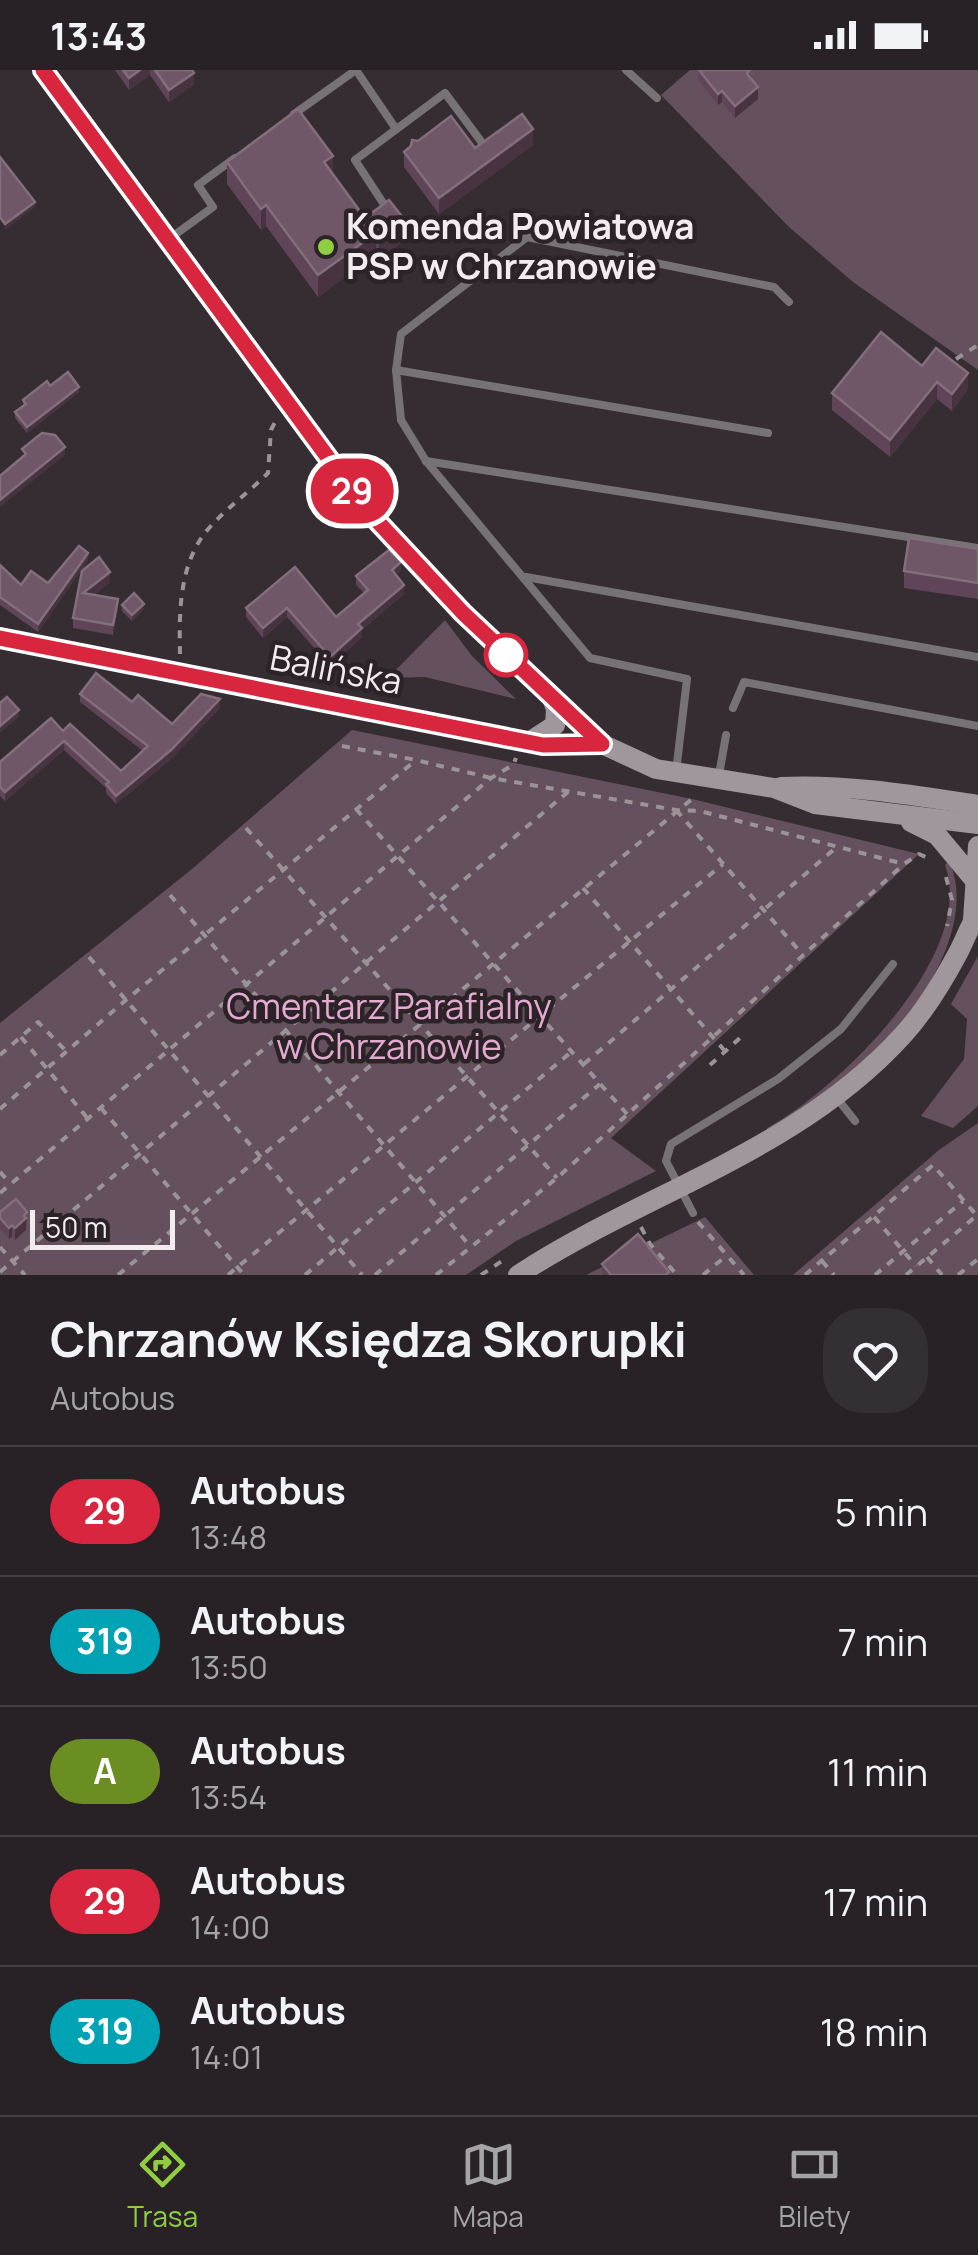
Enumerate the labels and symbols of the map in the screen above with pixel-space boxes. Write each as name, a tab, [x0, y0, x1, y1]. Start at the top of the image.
place label: Komenda Powiatowa PSP w Chrzanowie	[346, 202, 694, 290]
marker: Komenda Powiatowa PSP w Chrzanowie	[315, 236, 337, 258]
line badge: 29	[307, 458, 397, 524]
street label: Balińska	[266, 633, 406, 705]
unlabelled marker	[485, 634, 527, 676]
park label: Cmentarz Parafialny w Chrzanowie	[226, 982, 552, 1070]
scale bar	[30, 1205, 175, 1250]

